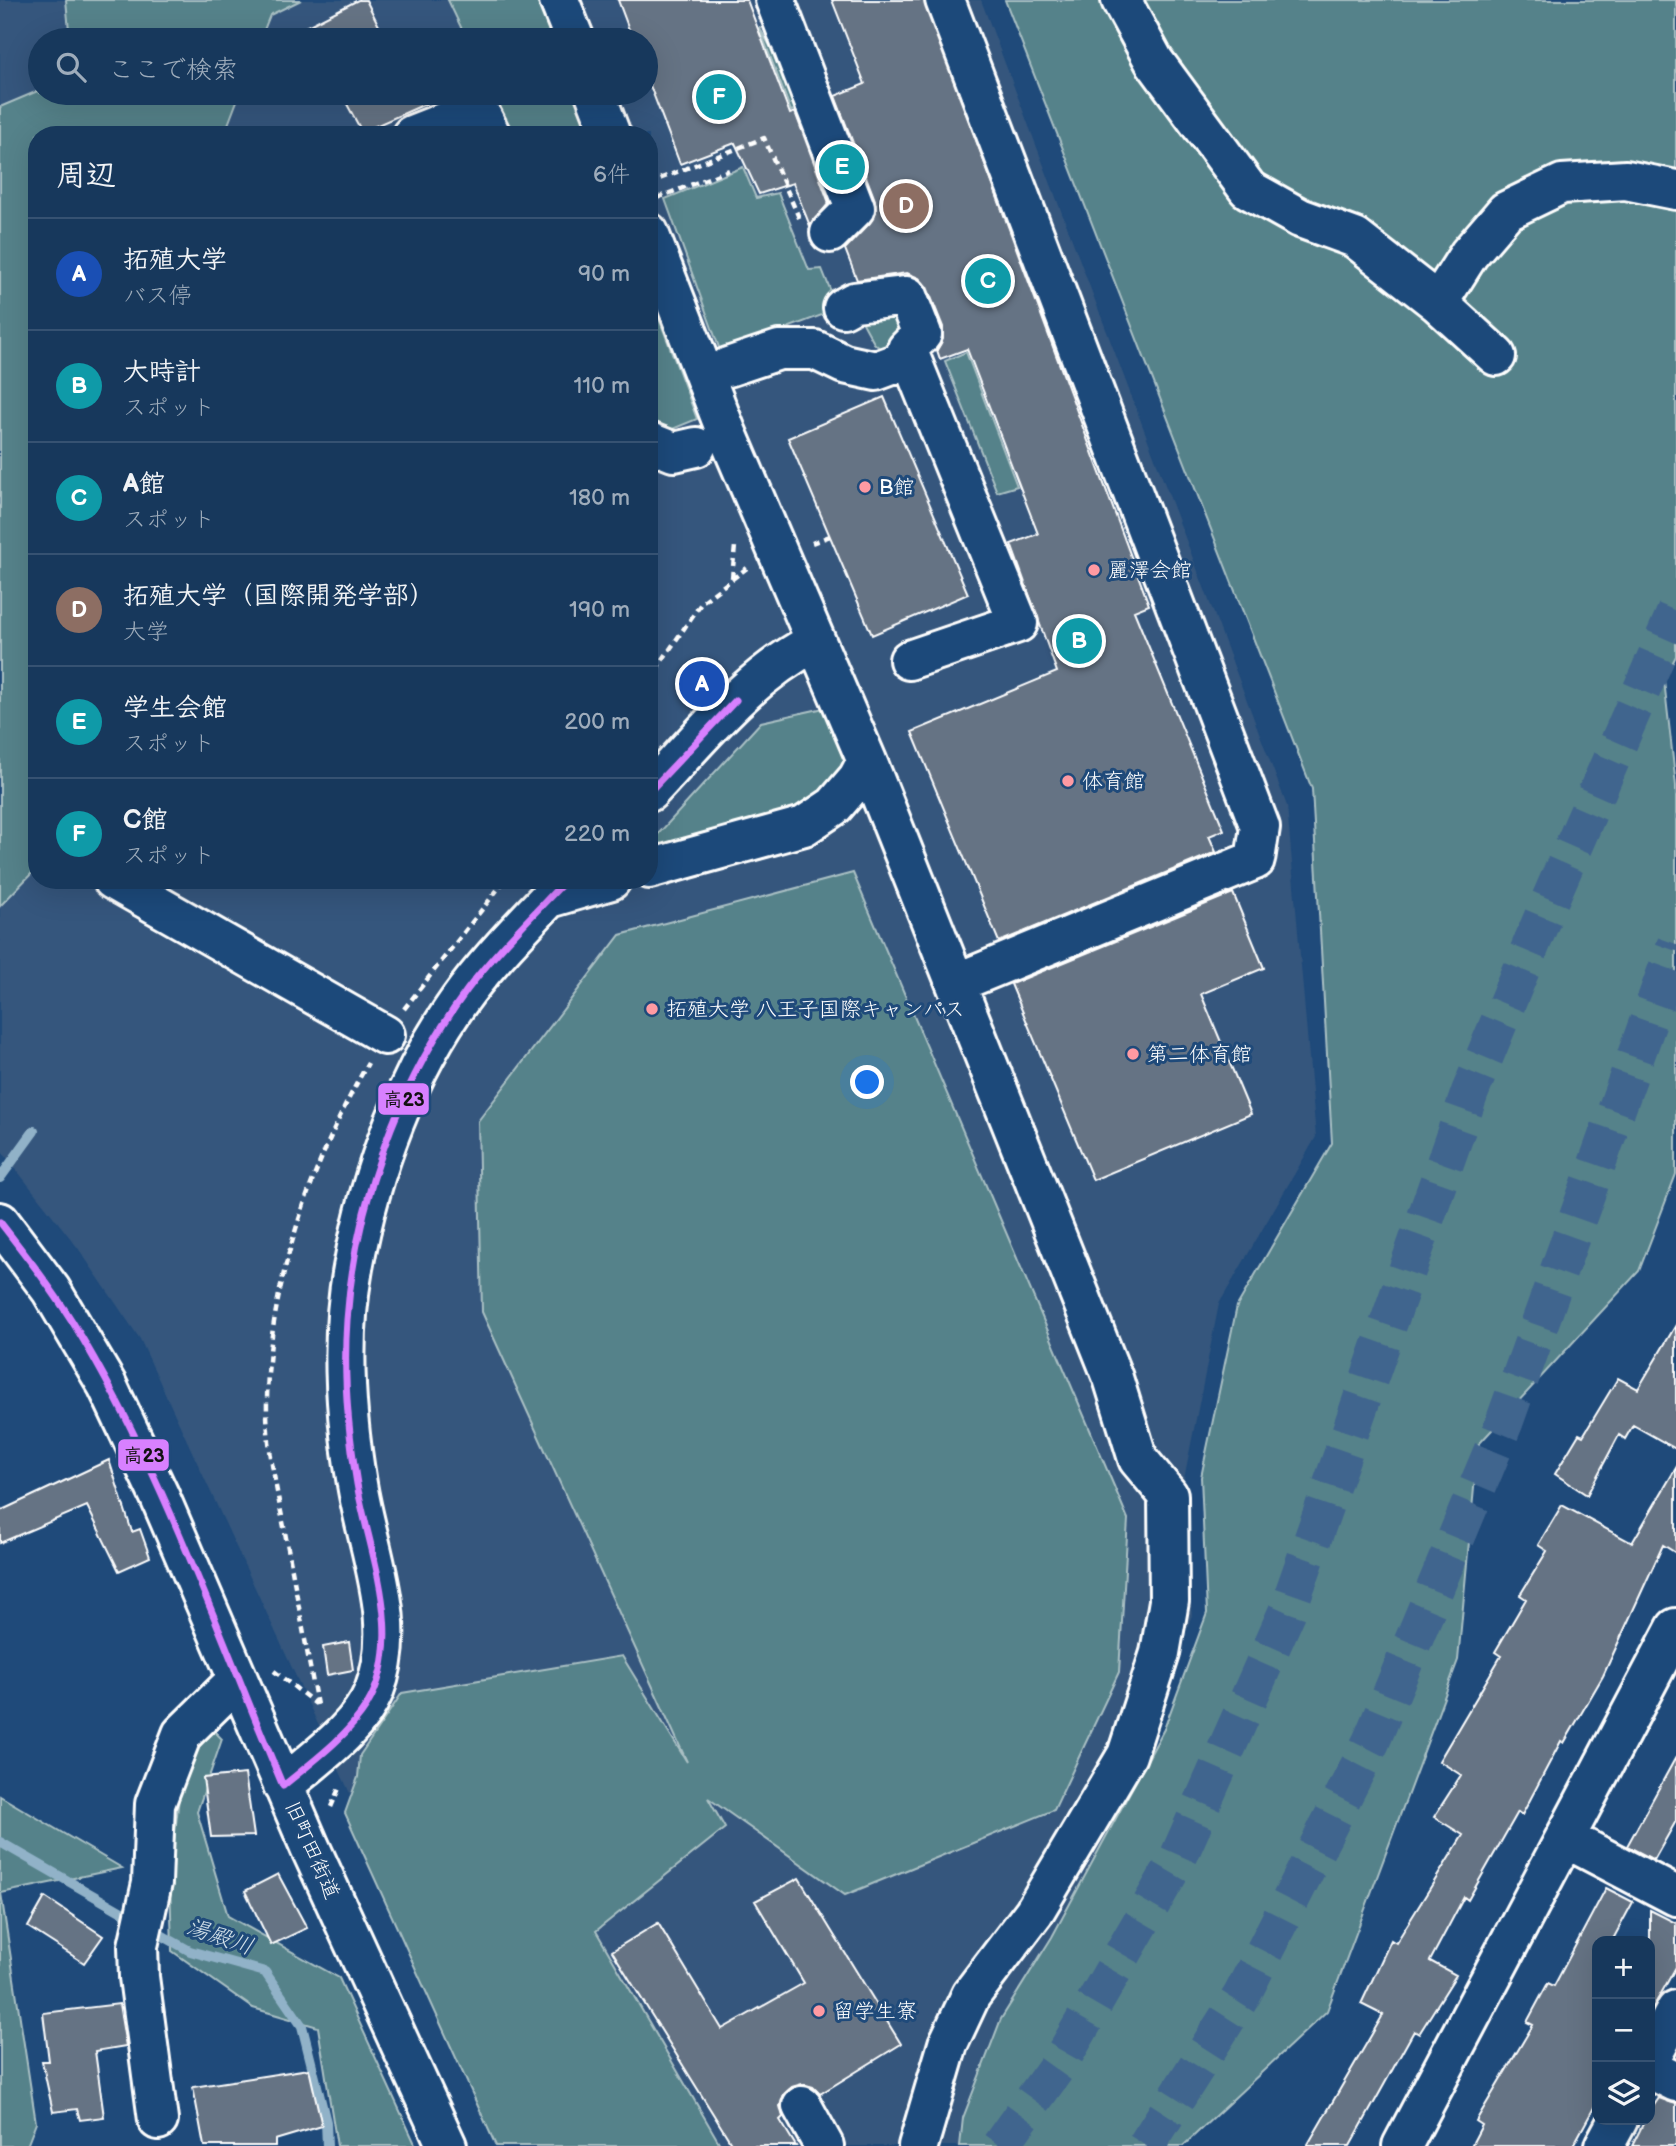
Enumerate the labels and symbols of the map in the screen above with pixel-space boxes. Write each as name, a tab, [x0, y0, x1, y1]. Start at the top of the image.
pin: F	[696, 71, 742, 123]
pin: E	[819, 141, 865, 193]
pin: D	[883, 180, 929, 232]
pin: C	[965, 255, 1011, 307]
place label: B館	[879, 475, 914, 500]
marker: B館	[857, 479, 873, 495]
place label: 麗澤会館	[1108, 558, 1192, 583]
marker: 麗澤会館	[1086, 562, 1102, 578]
pin: B	[1056, 615, 1102, 667]
pin: A	[679, 658, 725, 710]
place label: 体育館	[1082, 769, 1145, 794]
marker: 体育館	[1060, 773, 1076, 789]
place label: 拓殖大学 八王子国際キャンパス	[666, 997, 965, 1022]
marker: 拓殖大学 八王子国際キャンパス	[644, 1001, 660, 1017]
place label: 第二体育館	[1147, 1042, 1252, 1067]
marker: 第二体育館	[1125, 1046, 1141, 1062]
your location	[850, 1065, 884, 1099]
line badge: 高23	[377, 1082, 430, 1116]
text: 高23	[383, 1089, 425, 1112]
line badge: 高23	[117, 1438, 170, 1472]
text: 高23	[123, 1445, 165, 1468]
street label: 旧町田街道	[279, 1797, 345, 1903]
water label: 湯殿川	[183, 1913, 257, 1961]
place label: 留学生寮	[833, 1999, 917, 2024]
marker: 留学生寮	[811, 2003, 827, 2019]

